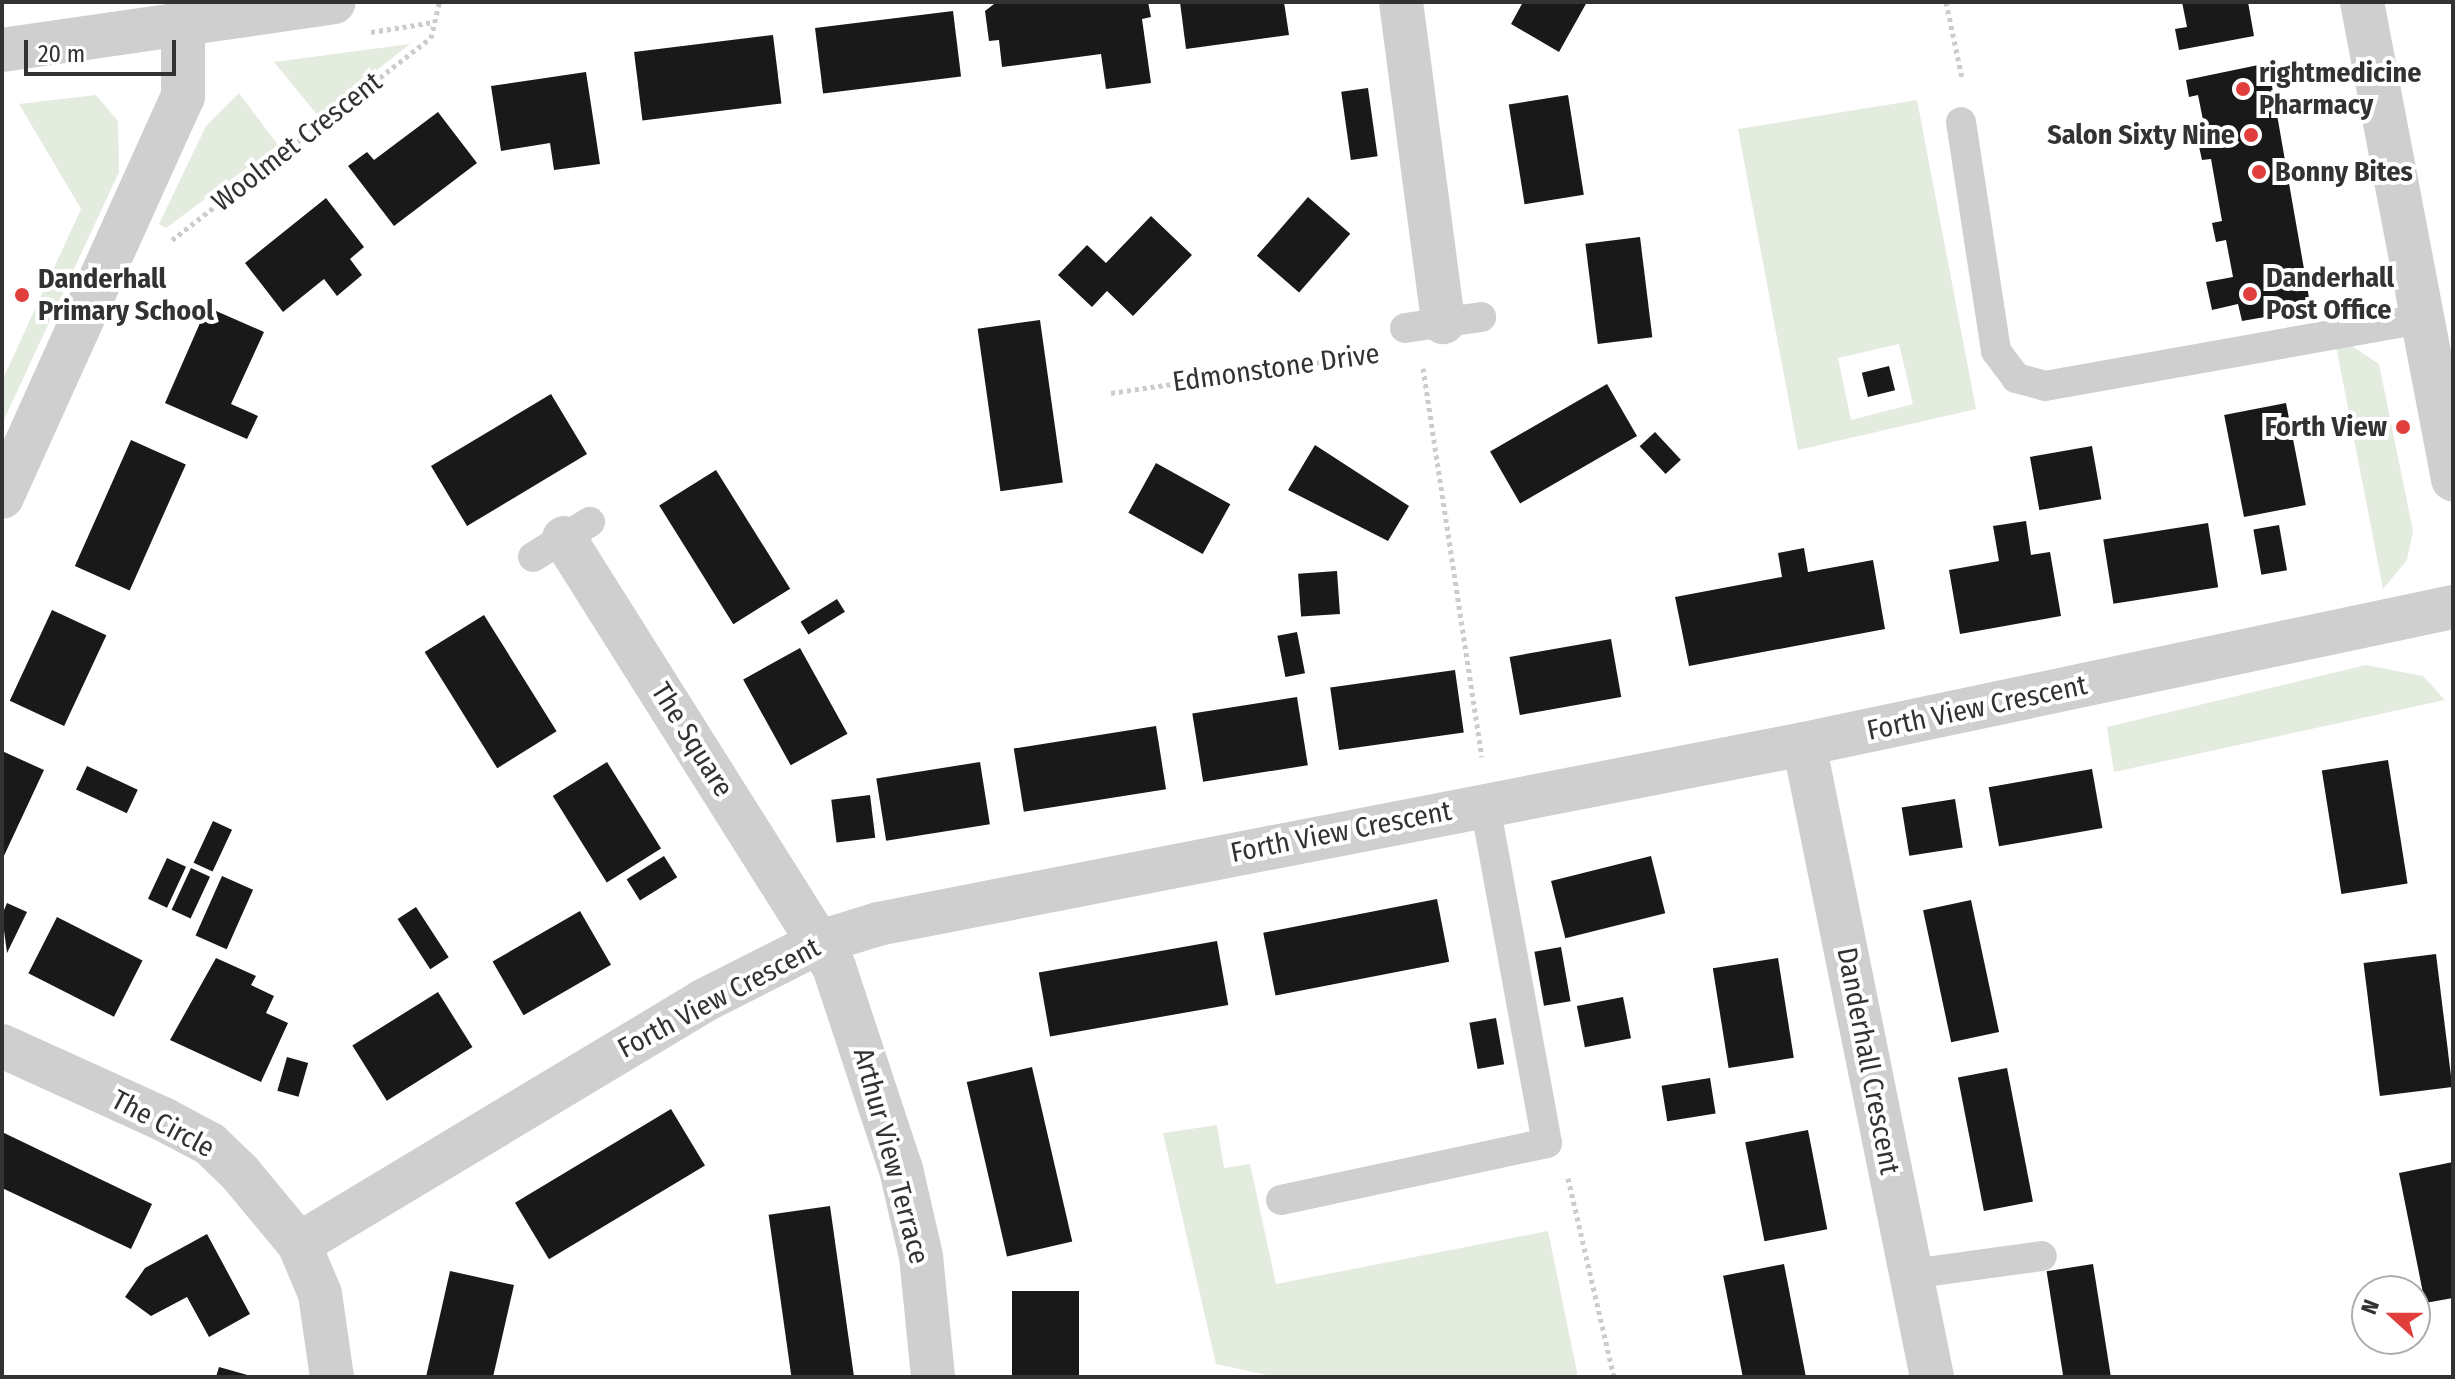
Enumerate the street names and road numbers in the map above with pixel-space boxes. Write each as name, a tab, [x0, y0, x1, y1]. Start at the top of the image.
street label: Woolmet Crescent	[205, 65, 389, 219]
street label: Edmonstone Drive	[1170, 337, 1382, 399]
street label: Forth View Crescent	[1864, 668, 2090, 748]
street label: The Square	[644, 677, 740, 803]
street label: Forth View Crescent	[1228, 794, 1454, 870]
street label: Forth View Crescent	[612, 931, 826, 1065]
street label: Danderhall Crescent	[1830, 945, 1906, 1177]
street label: Arthur View Terrace	[846, 1044, 936, 1268]
street label: The Circle	[106, 1083, 220, 1165]

